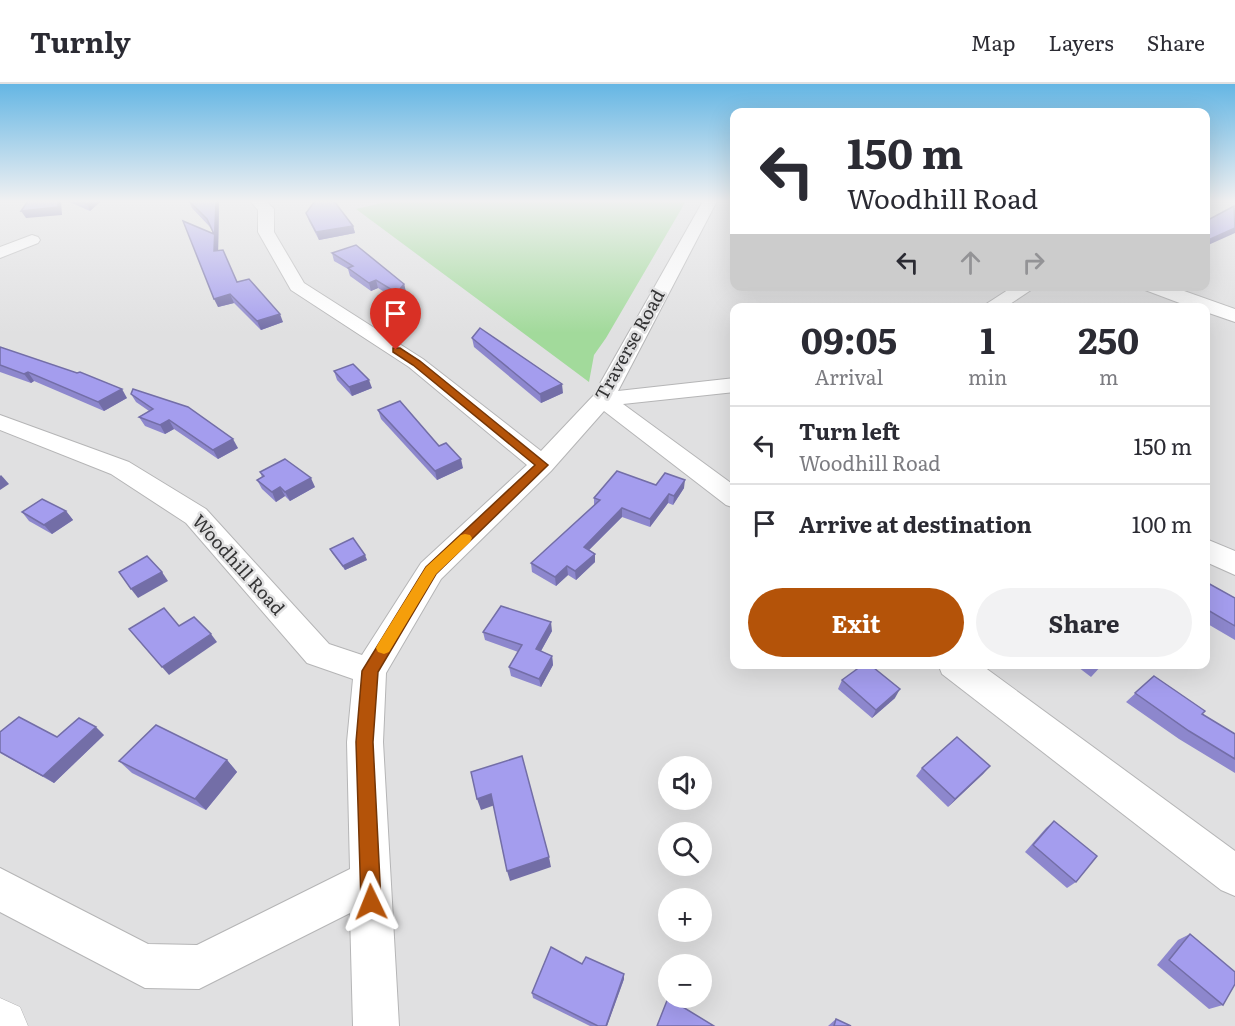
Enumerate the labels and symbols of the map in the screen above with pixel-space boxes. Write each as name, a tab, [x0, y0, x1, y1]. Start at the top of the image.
street label: Traverse Road	[587, 284, 670, 405]
pin	[370, 288, 421, 350]
street label: Woodhill Road	[186, 508, 292, 620]
position arrow	[339, 870, 403, 934]

